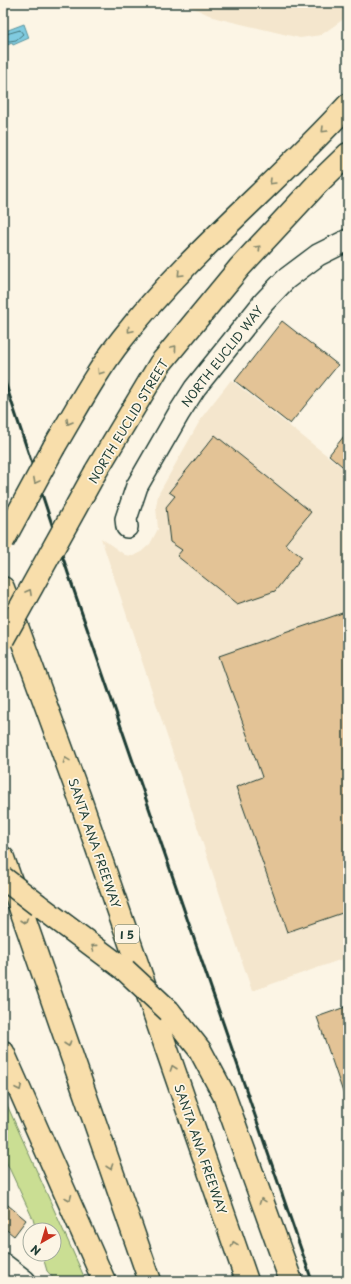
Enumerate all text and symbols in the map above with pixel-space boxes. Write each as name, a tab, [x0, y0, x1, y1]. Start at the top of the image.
one-way arrow	[321, 125, 329, 133]
one-way arrow	[269, 177, 277, 185]
one-way arrow	[253, 246, 260, 253]
one-way arrow	[178, 269, 185, 277]
street label: NORTH EUCLID WAY	[177, 301, 267, 410]
one-way arrow	[127, 325, 134, 332]
one-way arrow	[169, 345, 176, 352]
street label: NORTH EUCLID STREET	[84, 355, 173, 487]
one-way arrow	[98, 368, 105, 375]
one-way arrow	[66, 417, 74, 424]
one-way arrow	[33, 477, 40, 484]
one-way arrow	[24, 589, 31, 596]
one-way arrow	[63, 757, 71, 764]
street label: SANTA ANA FREEWAY	[64, 775, 126, 911]
one-way arrow	[20, 918, 29, 925]
road number: I 5	[115, 925, 139, 943]
one-way arrow	[91, 945, 98, 952]
one-way arrow	[63, 1040, 71, 1047]
one-way arrow	[170, 1065, 178, 1072]
street label: SANTA ANA FREEWAY	[170, 1081, 232, 1217]
one-way arrow	[14, 1084, 22, 1091]
one-way arrow	[105, 1163, 114, 1170]
one-way arrow	[64, 1195, 72, 1202]
one-way arrow	[259, 1197, 267, 1204]
north arrow	[22, 1222, 62, 1262]
text: N	[27, 1241, 44, 1260]
one-way arrow	[230, 1241, 239, 1248]

